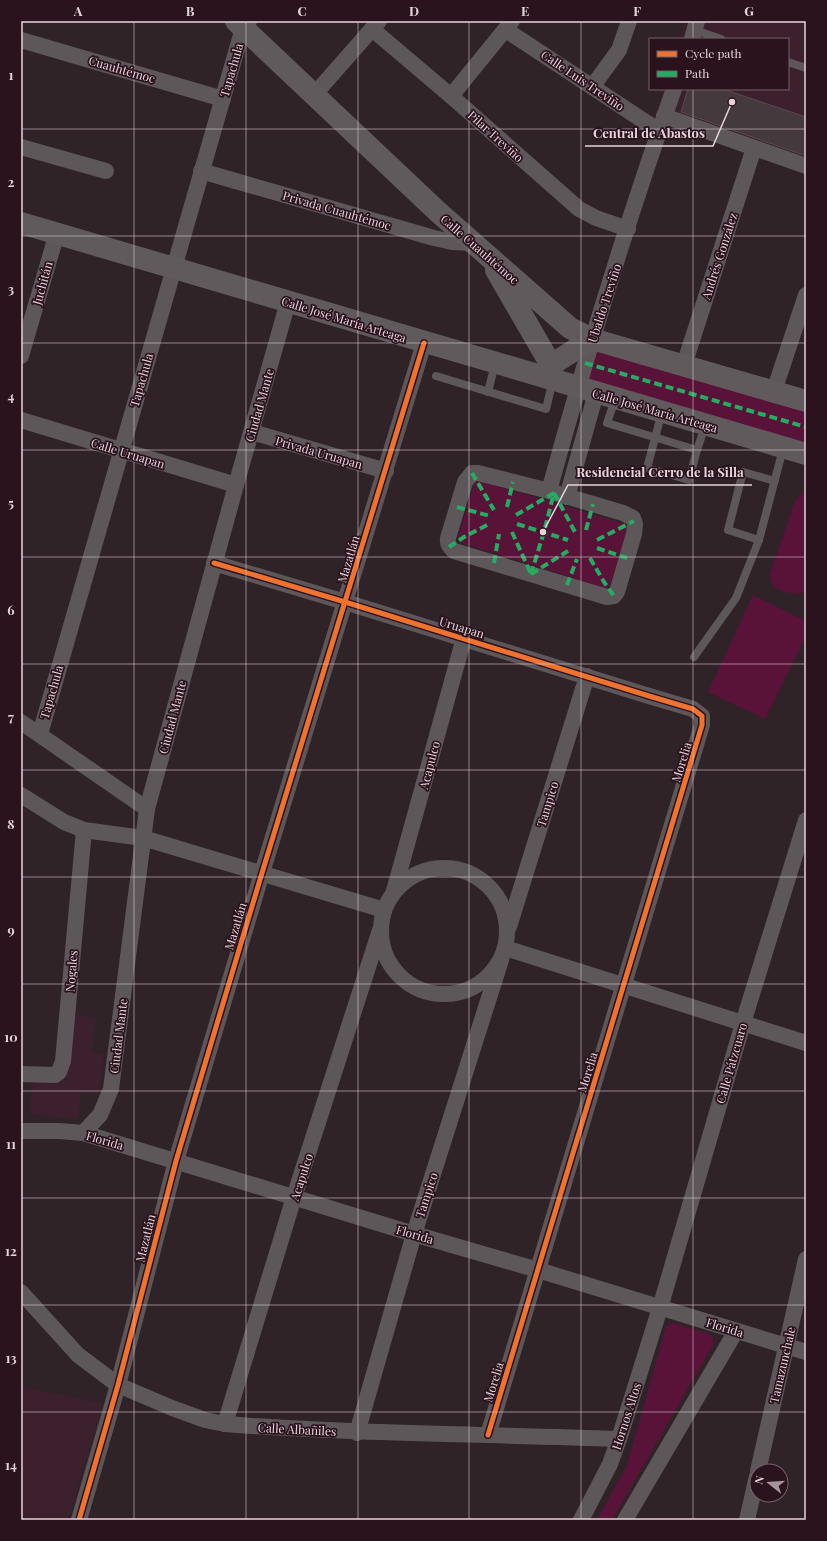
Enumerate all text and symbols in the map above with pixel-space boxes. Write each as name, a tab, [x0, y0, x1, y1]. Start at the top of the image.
text: A	[73, 2, 83, 19]
text: B	[186, 2, 195, 19]
text: C	[297, 2, 307, 19]
text: D	[409, 2, 419, 19]
text: E	[521, 2, 529, 19]
text: F	[633, 2, 641, 19]
text: G	[744, 2, 754, 19]
legend	[649, 38, 789, 90]
street label: Tapachula	[216, 41, 246, 99]
text: Cycle path	[685, 45, 742, 61]
street label: Calle Luis Treviño	[538, 46, 628, 114]
street label: Cuauhtémoc	[87, 52, 157, 86]
text: Path	[685, 65, 709, 81]
text: 1	[9, 66, 14, 83]
street label: Pilar Treviño	[465, 107, 527, 165]
callout: Central de Abastos	[585, 121, 713, 146]
text: Central de Abastos	[593, 124, 705, 141]
text: 2	[8, 173, 15, 190]
street label: Privada Cuauhtémoc	[281, 187, 393, 233]
street label: Andrés González	[697, 210, 741, 302]
street label: Calle Cuauhtémoc	[438, 211, 523, 288]
street label: Juchitán	[28, 259, 56, 308]
street label: Ubaldo Treviño	[584, 261, 624, 345]
text: 3	[8, 280, 14, 297]
street label: Calle José María Arteaga	[280, 292, 408, 346]
street label: Tapachula	[126, 351, 156, 409]
street label: Ciudad Mante	[241, 366, 277, 444]
street label: Calle José María Arteaga	[590, 384, 720, 436]
text: 4	[8, 387, 15, 404]
street label: Privada Uruapan	[274, 432, 364, 472]
street label: Calle Uruapan	[89, 434, 167, 472]
callout: Residencial Cerro de la Silla	[568, 460, 752, 485]
text: Residencial Cerro de la Silla	[576, 463, 744, 480]
text: 5	[8, 494, 14, 511]
street label: Mazatlán	[333, 533, 363, 585]
text: 6	[7, 601, 15, 618]
street label: Uruapan	[437, 613, 487, 641]
street label: Tapachula	[36, 663, 66, 721]
street label: Ciudad Mante	[155, 678, 189, 756]
text: 7	[8, 708, 14, 725]
street label: Acapulco	[415, 739, 443, 792]
street label: Morelia	[667, 740, 695, 784]
street label: Tampico	[533, 779, 562, 829]
text: 8	[7, 815, 15, 832]
street label: Mazatlán	[220, 900, 250, 952]
text: 9	[7, 921, 15, 938]
street label: Nogales	[61, 949, 81, 993]
street label: Ciudad Mante	[105, 998, 131, 1074]
street label: Calle Pátzcuaro	[712, 1020, 750, 1105]
text: 10	[4, 1028, 18, 1045]
street label: Morelia	[573, 1050, 601, 1094]
street label: Florida	[84, 1127, 126, 1153]
text: 11	[6, 1135, 16, 1152]
street label: Acapulco	[286, 1151, 316, 1204]
street label: Tampico	[411, 1170, 441, 1220]
street label: Mazatlán	[131, 1212, 159, 1264]
street label: Florida	[394, 1221, 436, 1247]
text: 12	[5, 1242, 17, 1259]
street label: Florida	[704, 1314, 746, 1340]
street label: Tamazunchale	[765, 1325, 799, 1405]
text: 13	[5, 1349, 17, 1366]
street label: Morelia	[479, 1360, 507, 1404]
street label: Hornos Altos	[608, 1380, 644, 1452]
street label: Calle Albañiles	[257, 1419, 337, 1439]
text: 14	[5, 1456, 17, 1473]
north arrow	[749, 1463, 789, 1503]
text: N	[751, 1474, 767, 1486]

